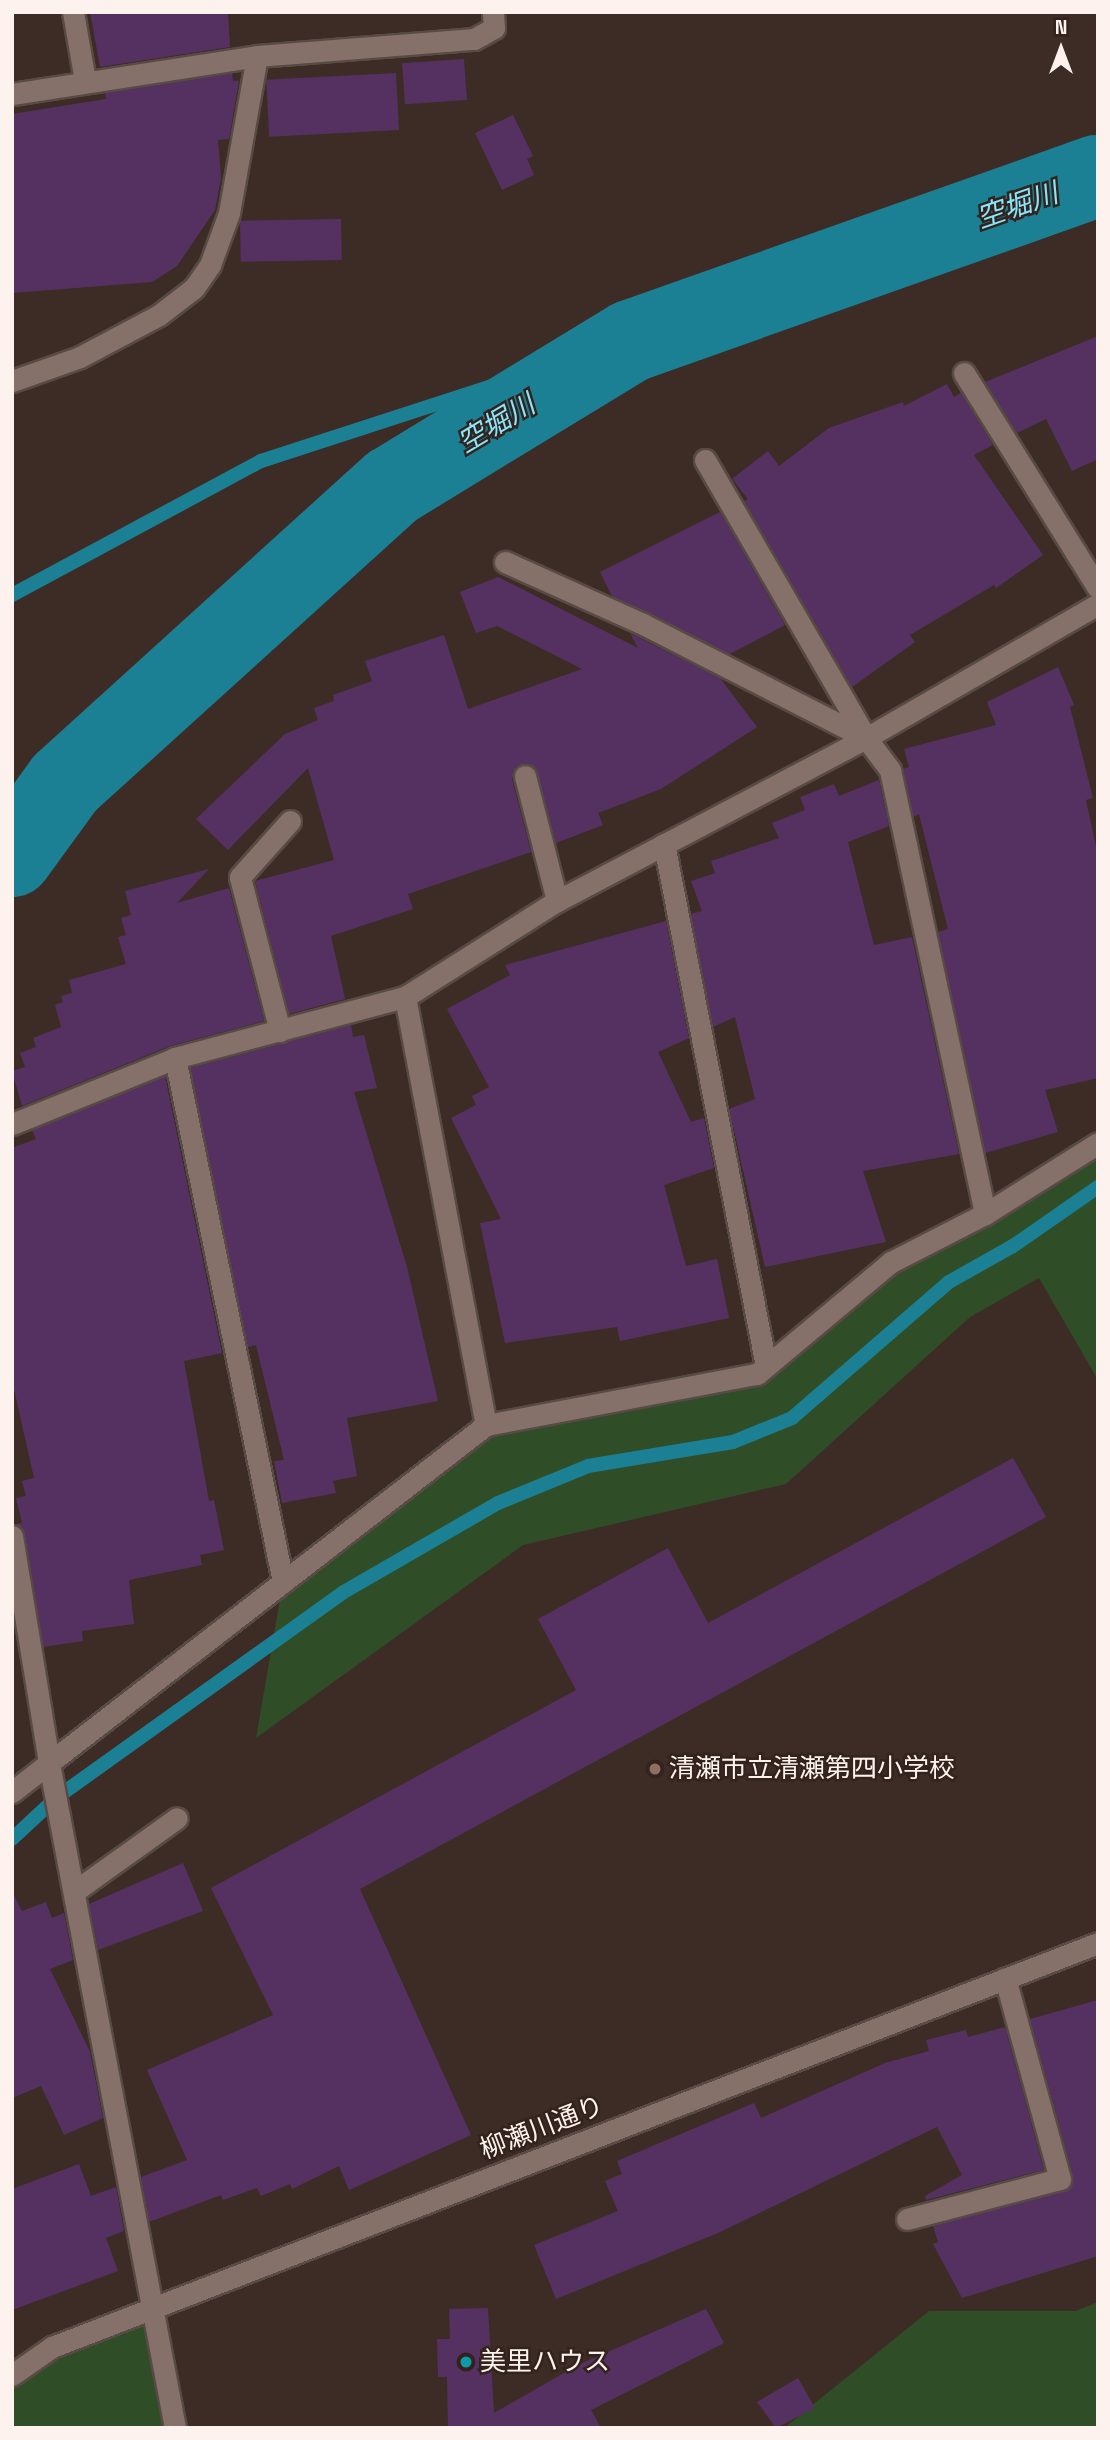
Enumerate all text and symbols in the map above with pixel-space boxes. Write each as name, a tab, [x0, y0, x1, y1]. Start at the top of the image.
north arrow	[1026, 14, 1096, 84]
text: N	[1055, 15, 1067, 40]
water label: 空堀川	[972, 175, 1062, 235]
water label: 空堀川	[451, 387, 541, 459]
place label: 清瀬市立清瀬第四小学校	[669, 1753, 955, 1785]
marker: 清瀬市立清瀬第四小学校	[647, 1761, 663, 1777]
street label: 柳瀬川通り	[476, 2090, 608, 2166]
place label: 美里ハウス	[480, 2346, 610, 2378]
marker: 美里ハウス	[458, 2354, 474, 2370]

